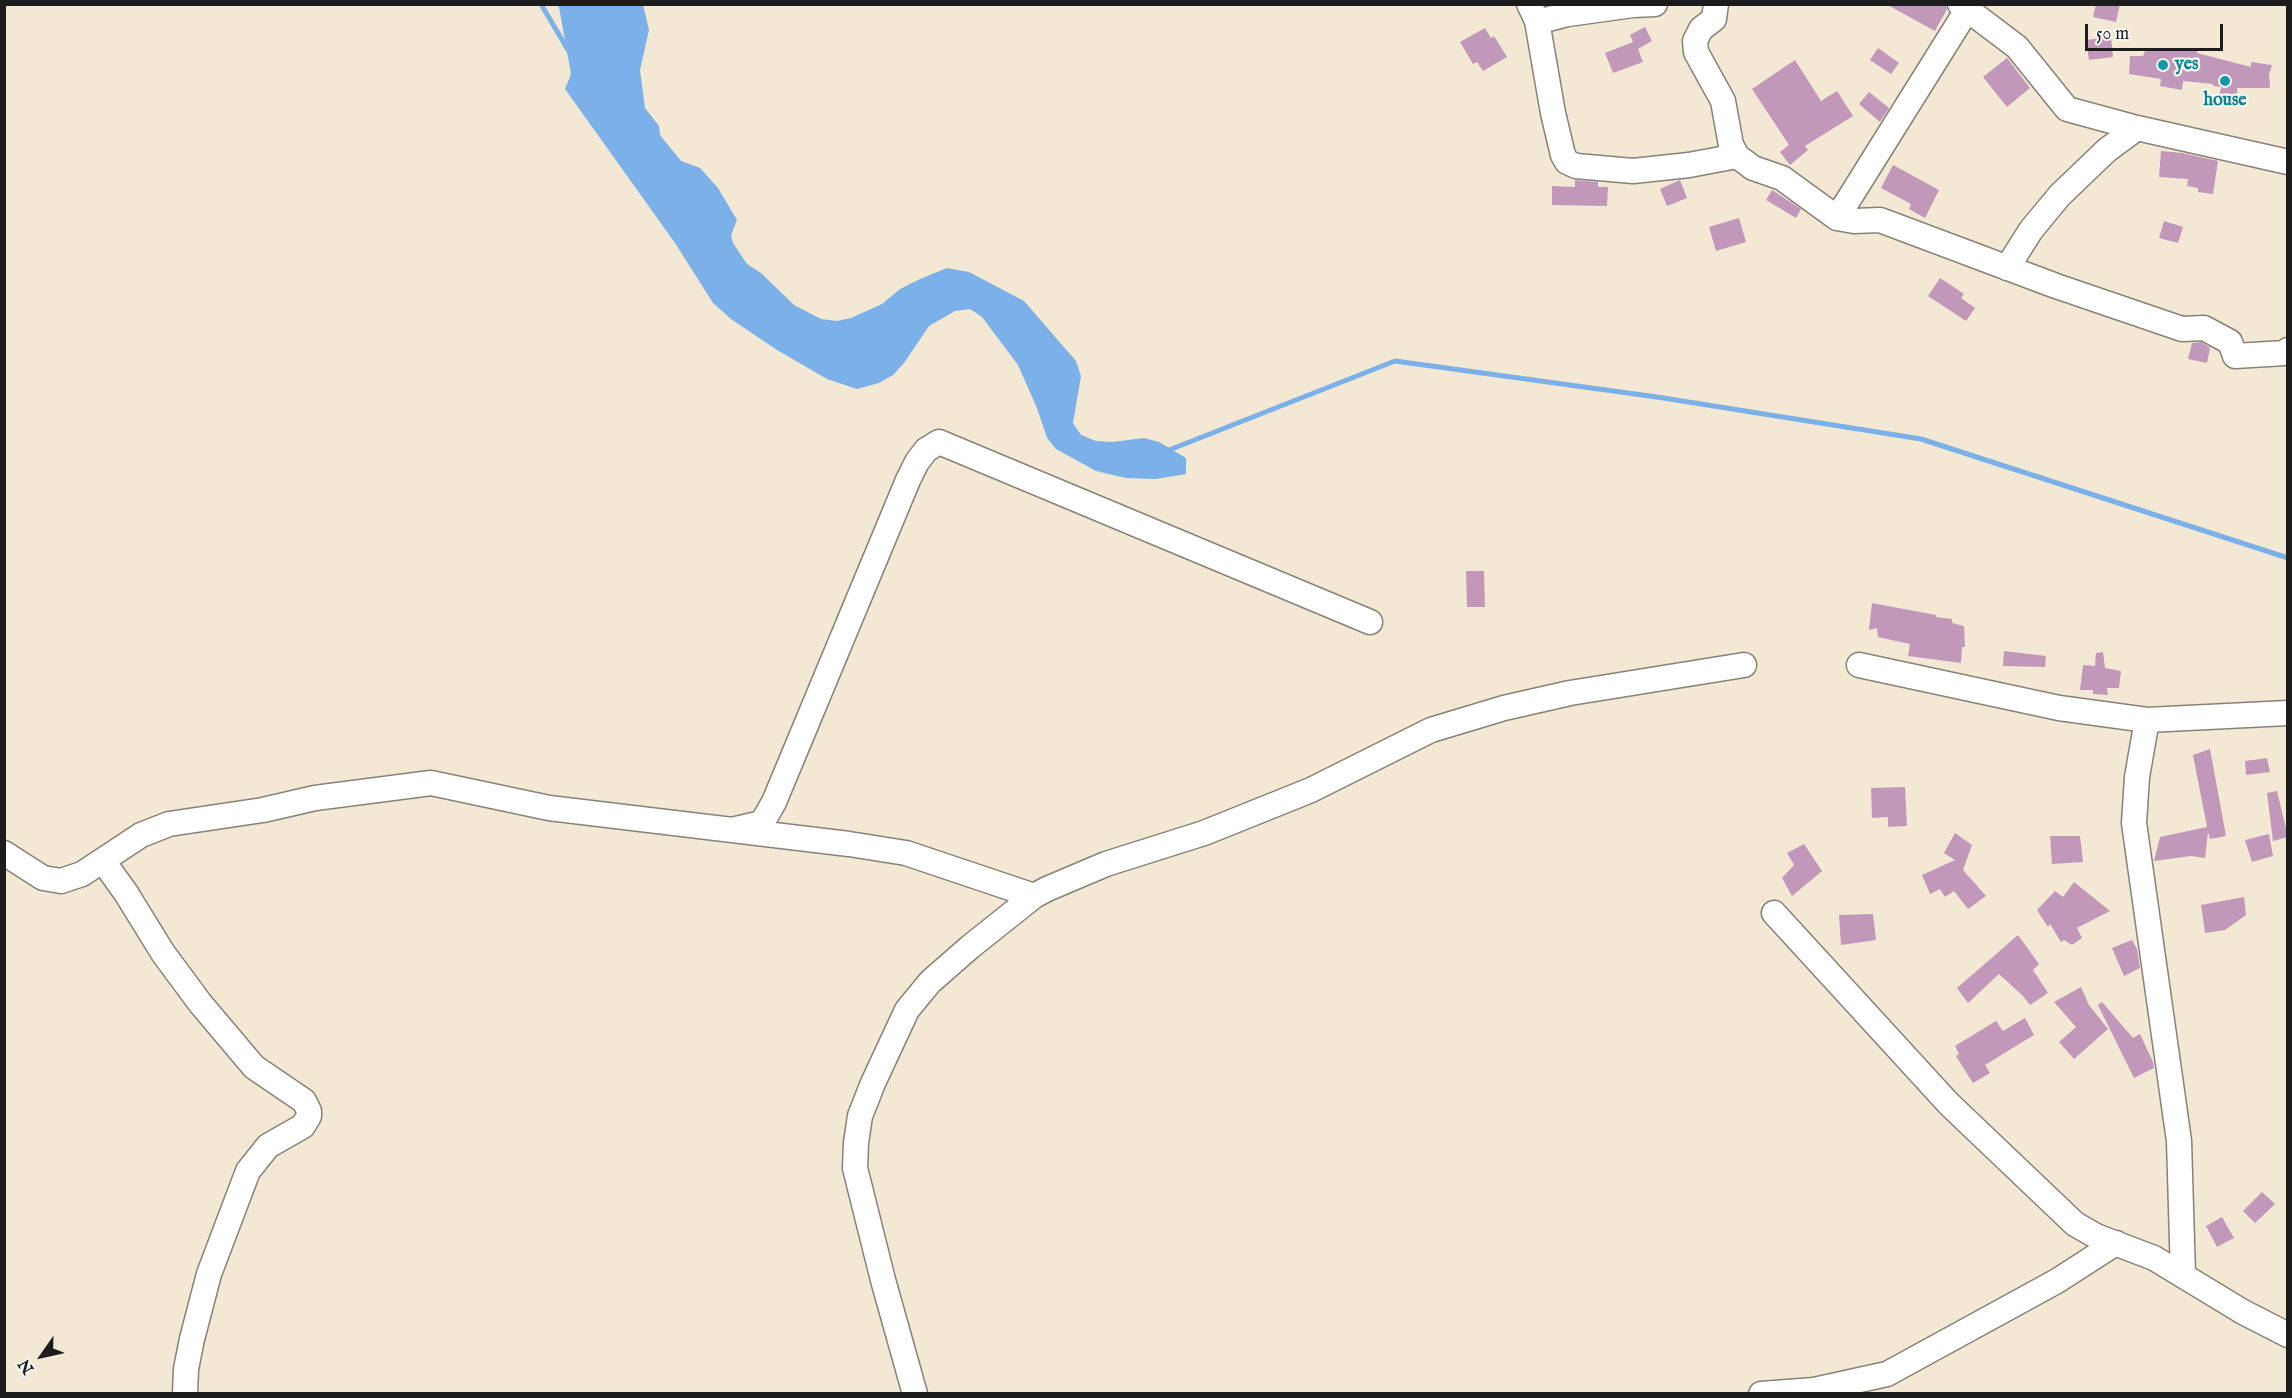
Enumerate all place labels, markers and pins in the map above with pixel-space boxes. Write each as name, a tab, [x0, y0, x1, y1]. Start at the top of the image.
place label: yes	[2175, 54, 2198, 76]
marker: yes	[2156, 58, 2170, 72]
marker: house	[2218, 74, 2232, 88]
place label: house	[2203, 90, 2247, 112]

